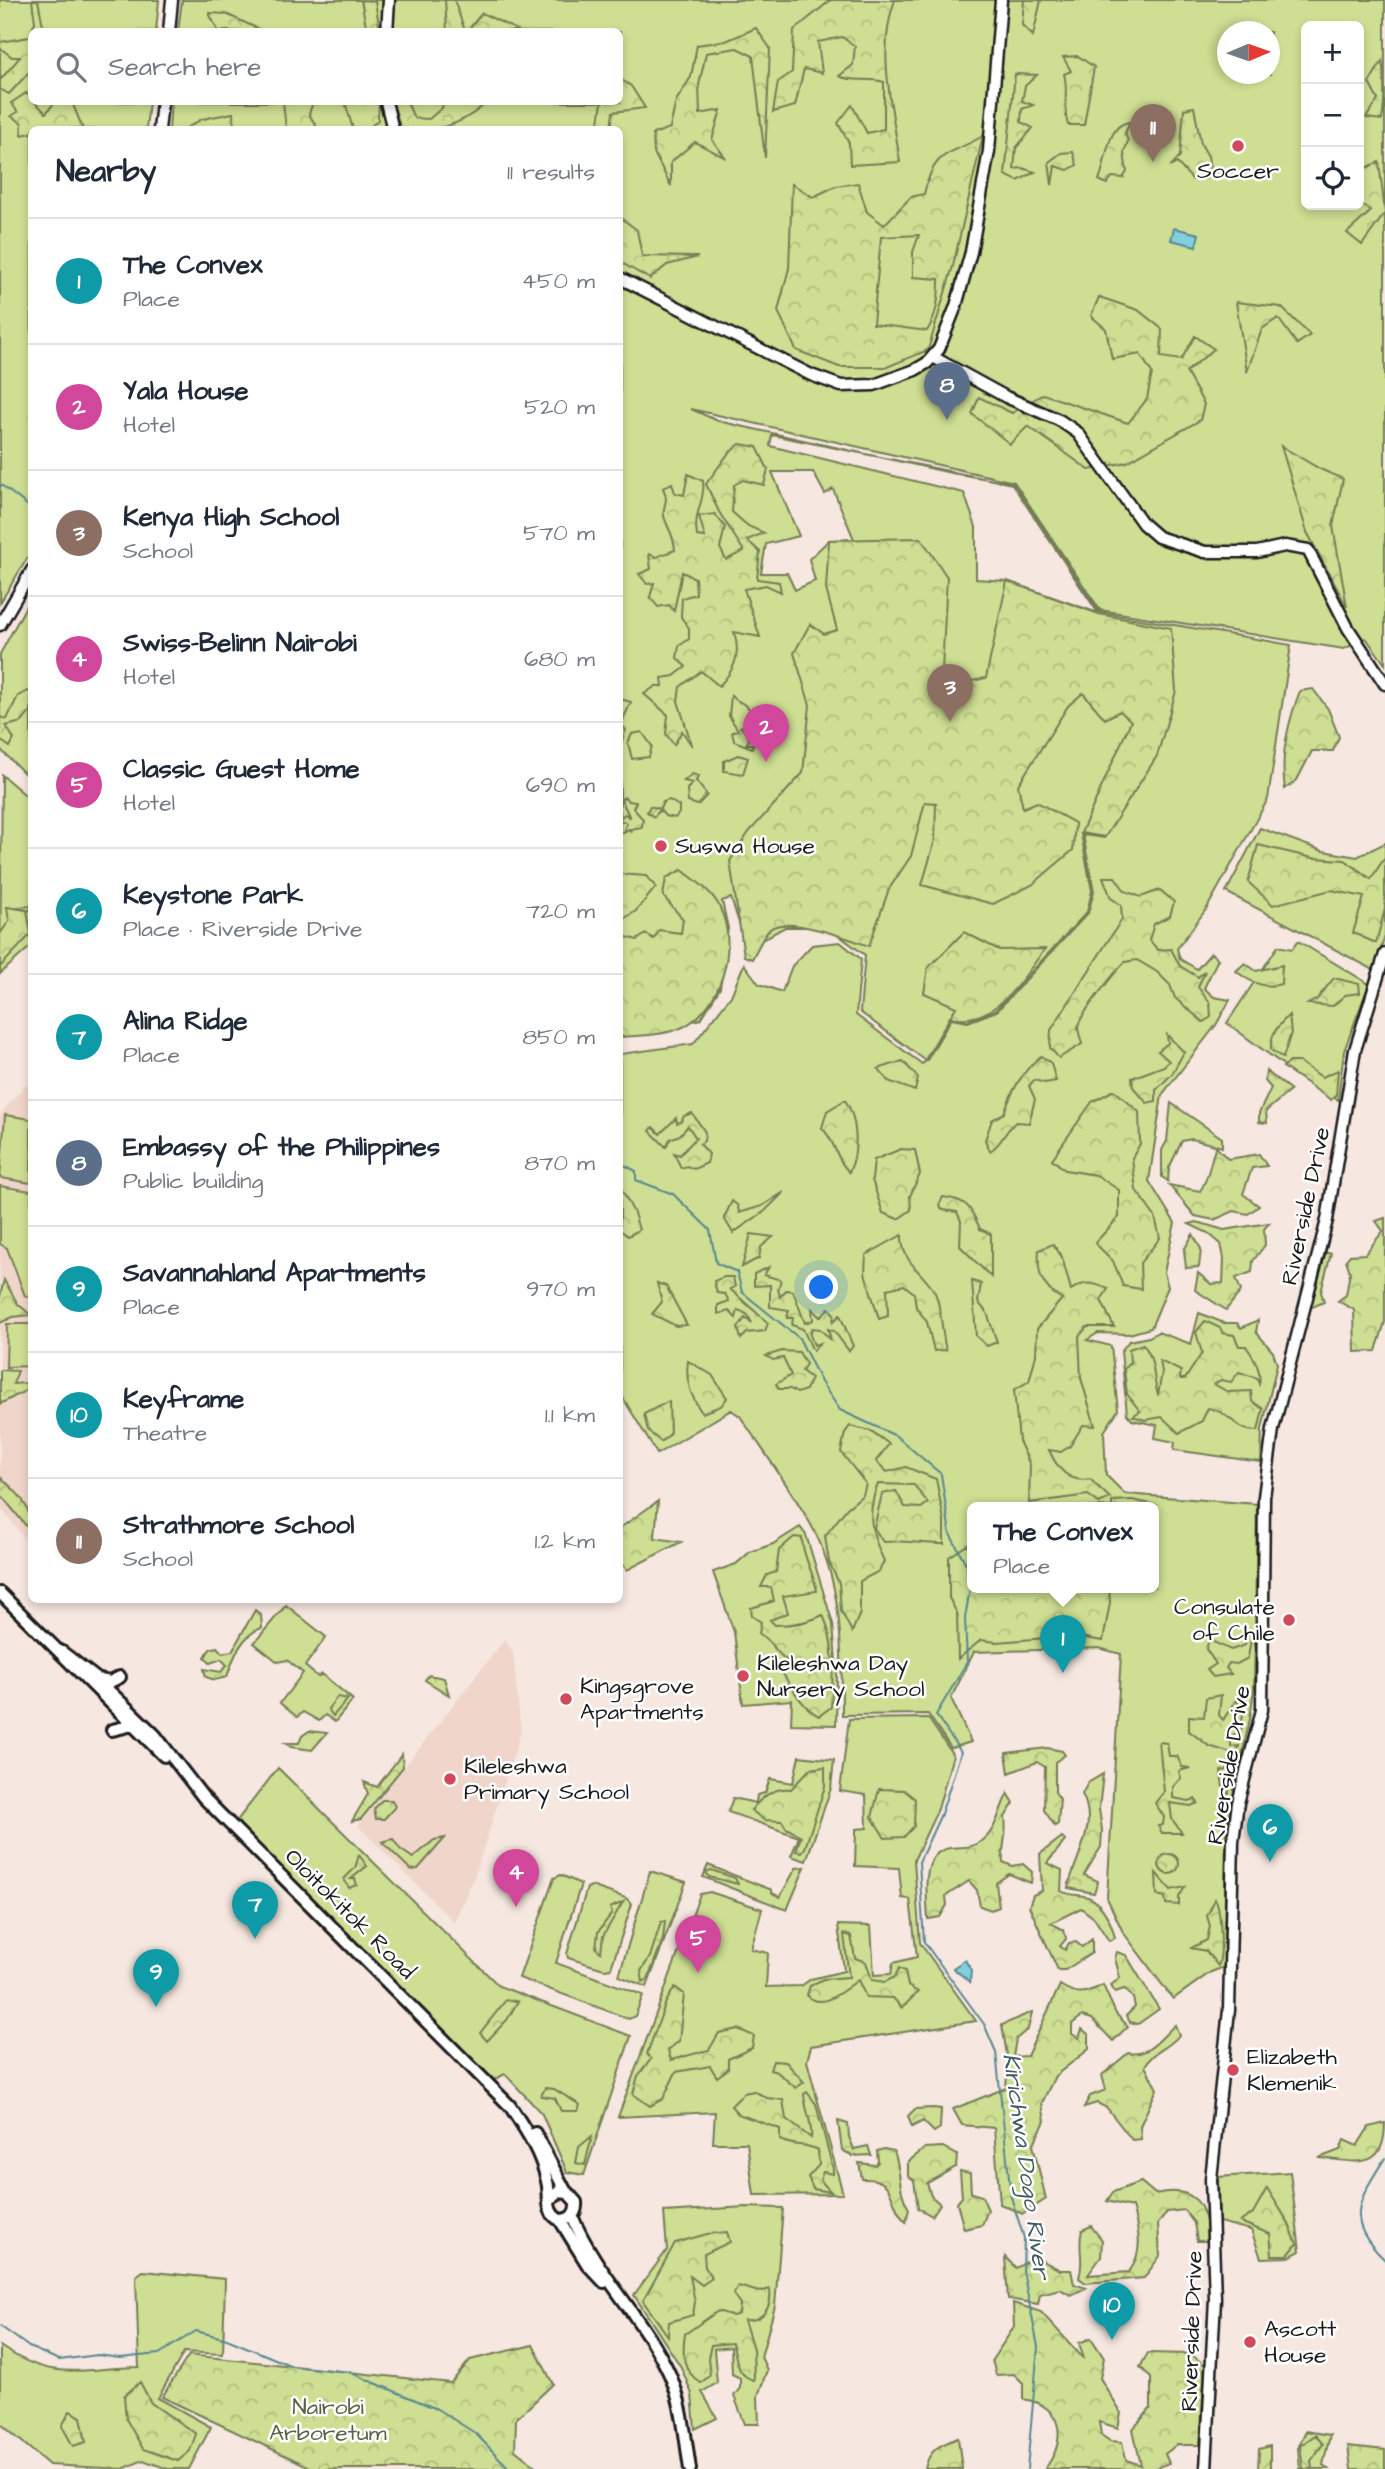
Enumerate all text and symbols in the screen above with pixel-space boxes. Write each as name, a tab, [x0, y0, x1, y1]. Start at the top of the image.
north arrow	[1217, 21, 1280, 84]
map controls	[1301, 21, 1364, 210]
button: +	[1301, 21, 1364, 84]
search box	[28, 28, 623, 105]
icon: search	[52, 48, 90, 86]
text: Search here	[108, 49, 261, 85]
button: −	[1301, 84, 1364, 147]
pin: 11	[1130, 104, 1176, 162]
marker: Soccer	[1230, 138, 1246, 154]
button: locate	[1301, 147, 1364, 210]
text: Nearby	[56, 151, 156, 193]
place label: Soccer	[1197, 155, 1279, 187]
text: 11 results	[507, 156, 595, 188]
text: The Convex	[123, 247, 262, 283]
text: 1	[78, 265, 80, 297]
text: 450 m	[521, 265, 595, 297]
text: Place	[123, 283, 180, 315]
pin: 8	[924, 362, 970, 420]
text: Yala House	[123, 373, 249, 409]
text: 2	[72, 391, 86, 423]
text: 520 m	[524, 391, 595, 423]
text: Hotel	[123, 409, 175, 441]
text: Kenya High School	[123, 499, 339, 535]
text: 3	[73, 517, 85, 549]
text: 570 m	[523, 517, 595, 549]
text: School	[123, 535, 193, 567]
text: Swiss-Belinn Nairobi	[123, 625, 357, 661]
text: 4	[71, 643, 87, 675]
text: 680 m	[524, 643, 595, 675]
text: Hotel	[123, 661, 175, 693]
pin: 3	[927, 664, 973, 722]
pin: 2	[743, 704, 789, 762]
text: Classic Guest Home	[123, 751, 360, 787]
text: 5	[71, 769, 87, 801]
text: 690 m	[526, 769, 595, 801]
text: Hotel	[123, 787, 175, 819]
place label: Suswa House	[675, 830, 815, 862]
marker: Suswa House	[653, 838, 669, 854]
text: Keystone Park	[123, 877, 303, 913]
text: 6	[72, 895, 86, 927]
text: 720 m	[526, 895, 595, 927]
text: Place · Riverside Drive	[123, 913, 363, 945]
text: Alina Ridge	[123, 1003, 248, 1039]
text: 7	[72, 1021, 86, 1053]
text: 850 m	[522, 1021, 595, 1053]
text: Place	[123, 1039, 180, 1071]
street label: Riverside Drive	[1274, 1124, 1338, 1288]
text: Embassy of the Philippines	[123, 1129, 440, 1165]
text: 8	[72, 1147, 86, 1179]
text: 870 m	[524, 1147, 595, 1179]
text: Public building	[123, 1165, 263, 1197]
text: Savannahland Apartments	[123, 1255, 426, 1291]
your location	[804, 1270, 838, 1304]
text: 9	[72, 1273, 86, 1305]
text: 970 m	[526, 1273, 595, 1305]
text: Place	[123, 1291, 180, 1323]
text: Keyframe	[123, 1381, 244, 1417]
text: 10	[70, 1399, 88, 1431]
text: 1.1 km	[545, 1399, 595, 1431]
text: Theatre	[123, 1417, 207, 1449]
popup	[967, 1502, 1159, 1593]
text: Strathmore School	[123, 1507, 354, 1543]
text: The Convex	[993, 1514, 1133, 1550]
text: 11	[76, 1525, 82, 1557]
text: 1.2 km	[534, 1525, 595, 1557]
text: School	[123, 1543, 193, 1575]
text: Place	[993, 1550, 1050, 1582]
place label: Consulate of Chile	[1174, 1591, 1275, 1649]
marker: Consulate of Chile	[1281, 1612, 1297, 1628]
pin: 1	[1040, 1615, 1086, 1673]
place label: Kileleshwa Day Nursery School	[757, 1647, 925, 1706]
marker: Kileleshwa Day Nursery School	[735, 1668, 751, 1684]
place label: Kingsgrove Apartments	[580, 1670, 704, 1728]
street label: Riverside Drive	[1199, 1683, 1259, 1847]
marker: Kingsgrove Apartments	[558, 1691, 574, 1707]
place label: Kileleshwa Primary School	[464, 1750, 629, 1809]
marker: Kileleshwa Primary School	[442, 1771, 458, 1787]
pin: 6	[1247, 1804, 1293, 1862]
street label: Oloitokitok Road	[277, 1841, 423, 1987]
pin: 4	[493, 1849, 539, 1907]
pin: 7	[232, 1881, 278, 1939]
pin: 5	[675, 1915, 721, 1973]
pin: 9	[133, 1949, 179, 2007]
place label: Elizabeth Klemenik	[1247, 2041, 1337, 2099]
water label: Kirichwa Dogo River	[992, 2051, 1059, 2284]
marker: Elizabeth Klemenik	[1225, 2062, 1241, 2078]
street label: Riverside Drive	[1173, 2250, 1211, 2412]
pin: 10	[1089, 2282, 1135, 2340]
place label: Ascott House	[1264, 2313, 1337, 2371]
marker: Ascott House	[1242, 2334, 1258, 2350]
park label: Nairobi Arboretum	[269, 2391, 387, 2449]

